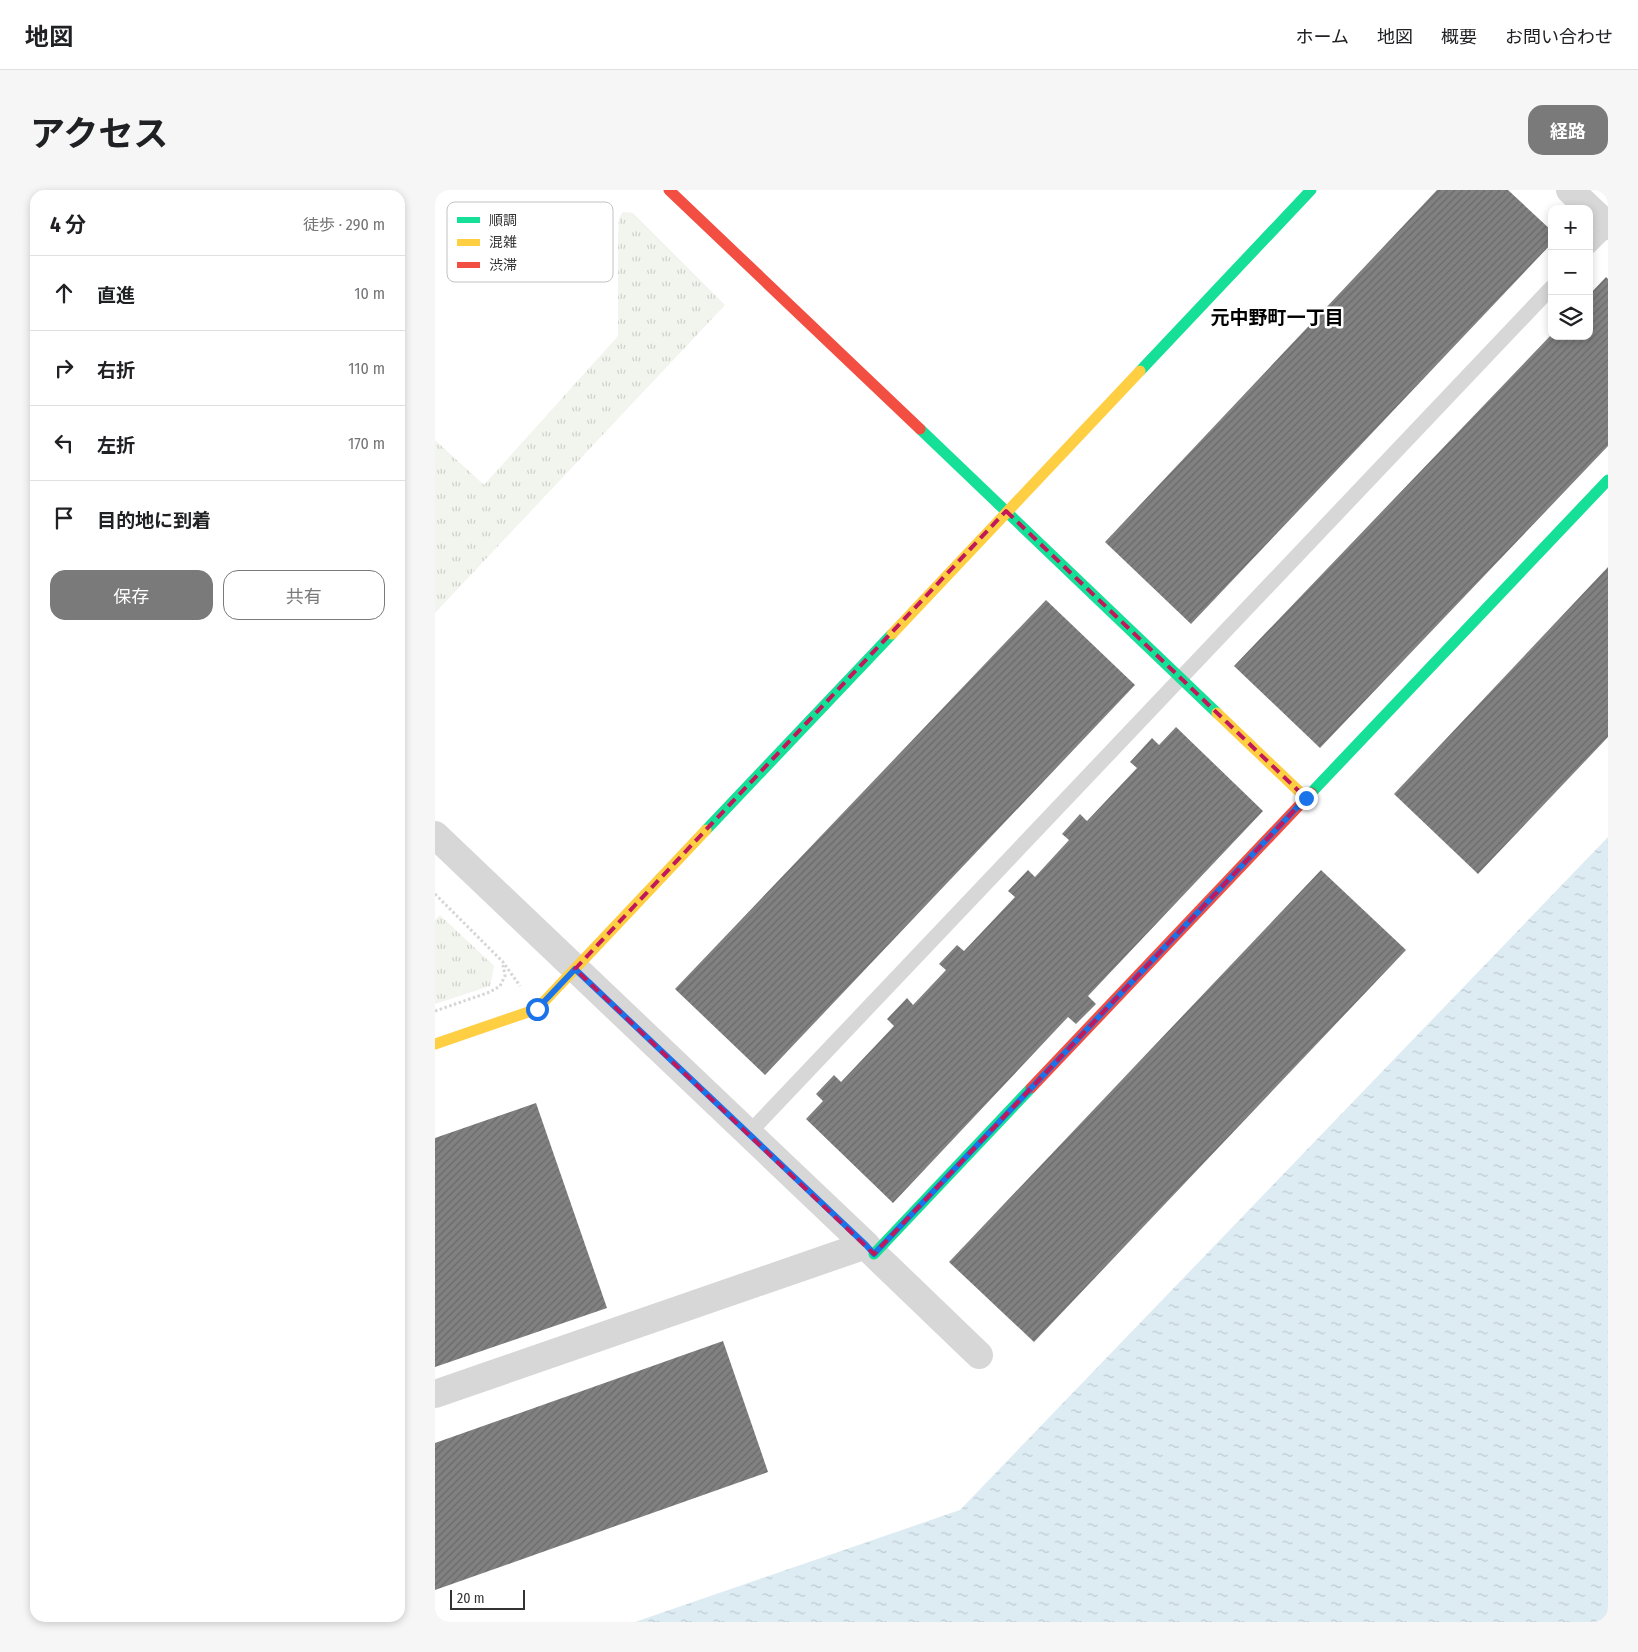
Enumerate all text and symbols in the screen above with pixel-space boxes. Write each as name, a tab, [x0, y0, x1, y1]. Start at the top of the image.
text: 地図	[25, 23, 73, 51]
text: ホーム	[1296, 26, 1349, 48]
text: 地図	[1377, 26, 1413, 48]
text: 概要	[1441, 26, 1477, 48]
text: お問い合わせ	[1505, 26, 1613, 48]
button: 経路	[1528, 105, 1608, 155]
text: アクセス	[30, 113, 168, 155]
legend	[447, 202, 613, 282]
map controls	[1548, 205, 1593, 340]
button: +	[1548, 205, 1593, 250]
text: 4 分	[50, 212, 86, 238]
text: 順調	[489, 212, 517, 229]
text: 徒歩 · 290 m	[303, 215, 385, 234]
text: 混雑	[489, 234, 517, 251]
button: −	[1548, 250, 1593, 295]
text: 渋滞	[489, 257, 517, 274]
icon: ahead	[50, 279, 78, 307]
text: 直進	[97, 284, 135, 307]
text: 10 m	[354, 284, 385, 303]
button: layers	[1548, 295, 1593, 340]
district label: 元中野町一丁目	[1210, 306, 1344, 329]
icon: right	[50, 354, 78, 382]
text: 右折	[97, 359, 135, 382]
text: 110 m	[348, 359, 385, 378]
icon: left	[50, 429, 78, 457]
text: 左折	[97, 434, 135, 457]
text: 170 m	[348, 434, 385, 453]
icon: arrive	[50, 504, 78, 532]
text: 目的地に到着	[97, 509, 211, 532]
button: 保存	[50, 570, 213, 620]
button: 共有	[223, 570, 385, 620]
route end	[1295, 787, 1318, 810]
route start	[526, 998, 549, 1021]
scale bar	[450, 1587, 525, 1610]
text: 20 m	[457, 1590, 485, 1607]

